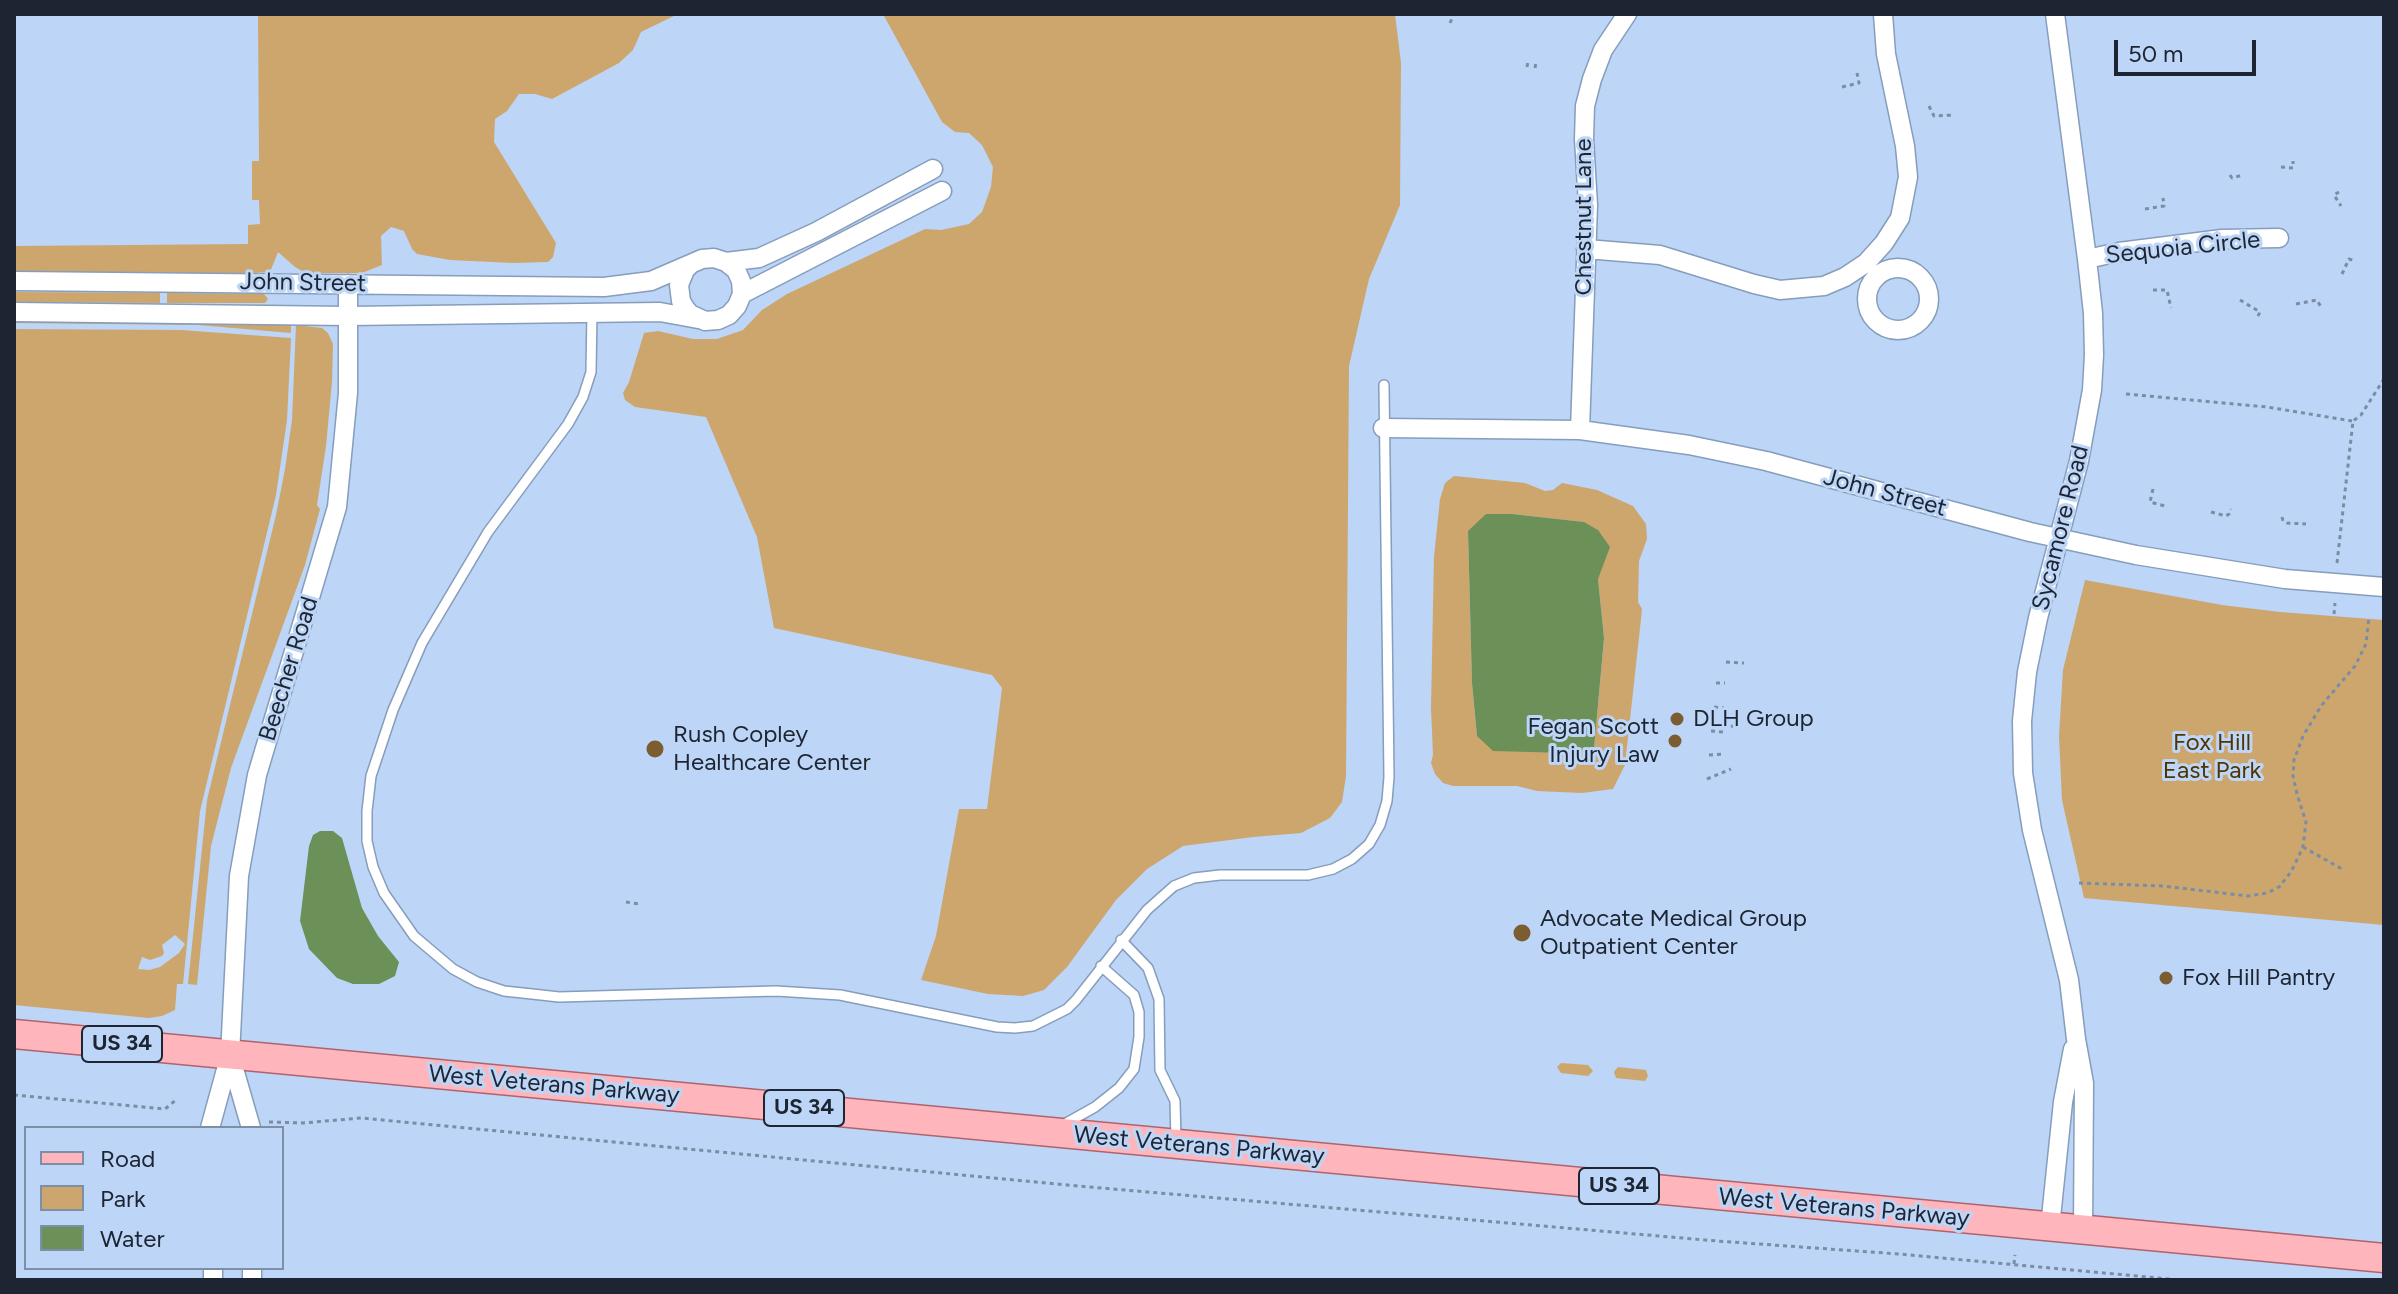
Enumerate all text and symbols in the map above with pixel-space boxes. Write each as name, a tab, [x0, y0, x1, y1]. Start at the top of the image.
scale bar	[2118, 24, 2260, 74]
text: 50 m	[2128, 39, 2184, 68]
street label: Chestnut Lane	[1570, 138, 1598, 296]
street label: Sequoia Circle	[2104, 226, 2262, 270]
street label: John Street	[240, 268, 366, 298]
street label: Sycamore Road	[2027, 443, 2095, 613]
street label: John Street	[1820, 463, 1950, 523]
street label: Beecher Road	[253, 593, 325, 745]
place label: DLH Group	[1693, 705, 1814, 733]
marker: DLH Group	[1668, 710, 1686, 728]
place label: Fegan Scott Injury Law	[1528, 713, 1659, 769]
place label: Rush Copley Healthcare Center	[673, 721, 871, 777]
park label: Fox Hill East Park	[2163, 729, 2261, 785]
marker: Fegan Scott Injury Law	[1666, 732, 1684, 750]
marker: Rush Copley Healthcare Center	[644, 738, 666, 760]
place label: Advocate Medical Group Outpatient Center	[1540, 905, 1807, 961]
marker: Advocate Medical Group Outpatient Center	[1511, 922, 1533, 944]
place label: Fox Hill Pantry	[2182, 964, 2335, 992]
marker: Fox Hill Pantry	[2157, 969, 2175, 987]
road number: US 34	[82, 1026, 162, 1062]
street label: West Veterans Parkway	[427, 1060, 681, 1110]
road number: US 34	[764, 1090, 844, 1126]
street label: West Veterans Parkway	[1072, 1121, 1326, 1171]
legend	[24, 1126, 284, 1270]
text: Road	[100, 1144, 155, 1173]
road number: US 34	[1579, 1168, 1659, 1204]
street label: West Veterans Parkway	[1717, 1183, 1971, 1233]
text: Park	[100, 1184, 146, 1213]
text: Water	[100, 1224, 165, 1253]

